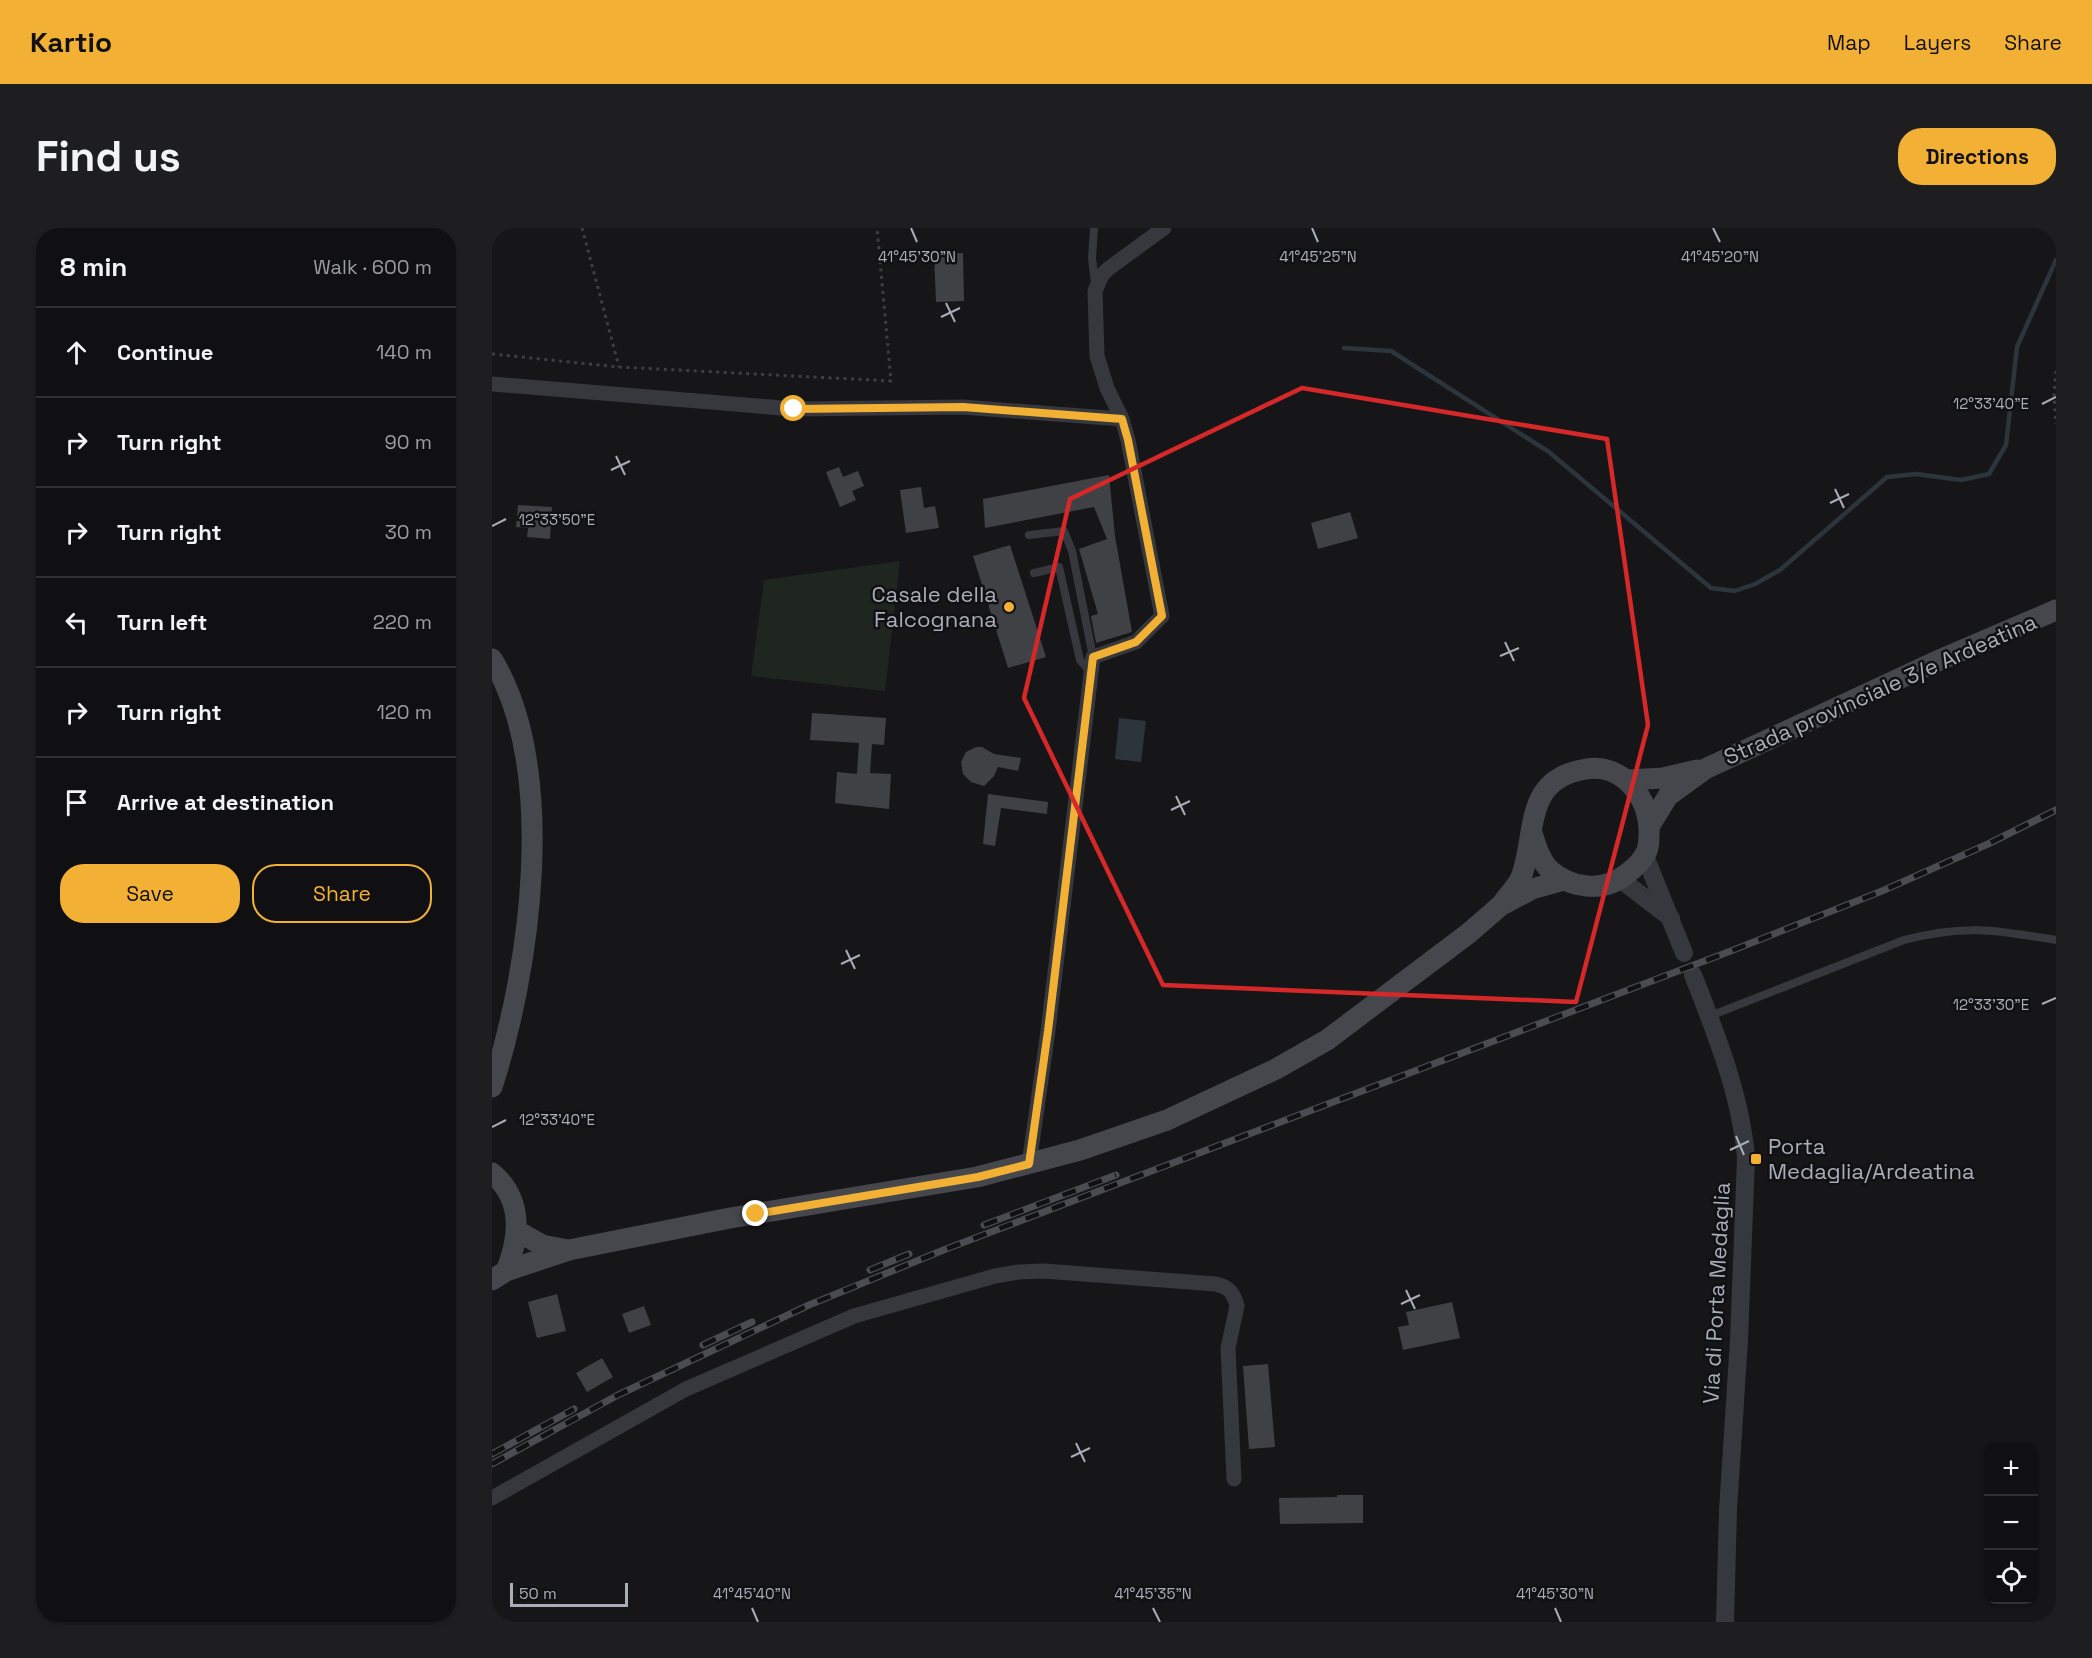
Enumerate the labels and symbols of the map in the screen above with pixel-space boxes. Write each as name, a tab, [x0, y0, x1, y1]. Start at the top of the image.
text: 41°45'30"N	[878, 247, 956, 266]
text: 41°45'25"N	[1279, 247, 1357, 266]
text: 41°45'20"N	[1681, 247, 1759, 266]
text: 12°33'40"E	[1953, 394, 2029, 413]
route start	[780, 395, 806, 421]
text: 12°33'50"E	[519, 510, 595, 529]
place label: Casale della Falcognana	[871, 580, 997, 633]
marker: Casale della Falcognana	[1002, 600, 1016, 614]
street label: Strada provinciale 3/e Ardeatina	[1719, 607, 2041, 771]
text: 12°33'30"E	[1953, 995, 2029, 1014]
text: 12°33'40"E	[519, 1110, 595, 1129]
place label: Porta Medaglia/Ardeatina	[1768, 1132, 1975, 1185]
marker: Porta Medaglia/Ardeatina	[1749, 1152, 1763, 1166]
street label: Via di Porta Medaglia	[1696, 1181, 1736, 1404]
route end	[742, 1200, 768, 1226]
scale bar	[510, 1580, 628, 1608]
text: 41°45'40"N	[713, 1584, 791, 1603]
text: 41°45'35"N	[1114, 1584, 1192, 1603]
text: 41°45'30"N	[1516, 1584, 1594, 1603]

